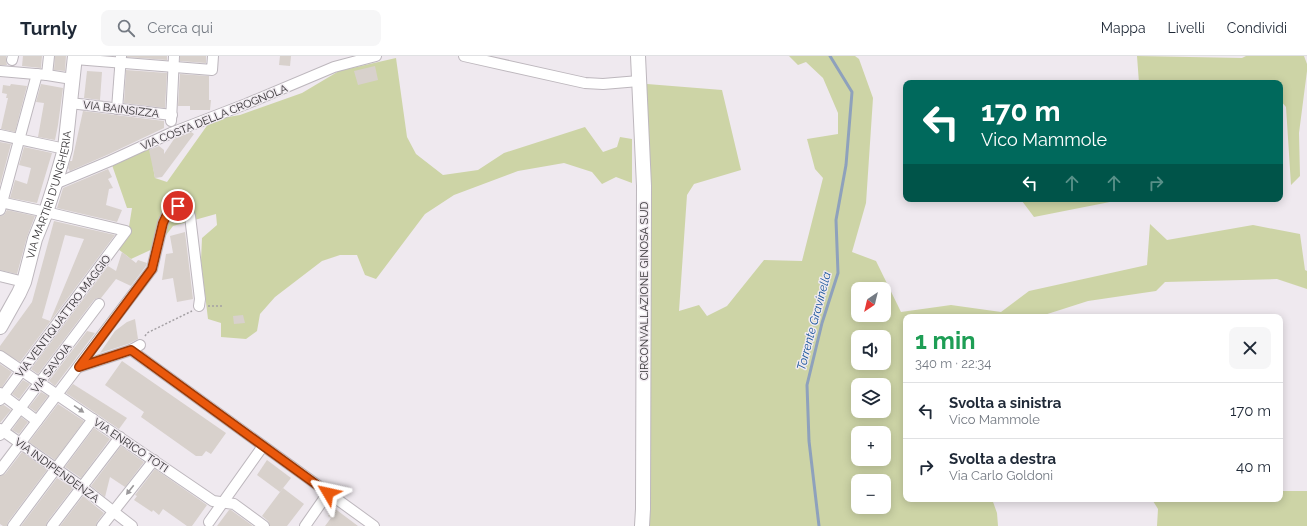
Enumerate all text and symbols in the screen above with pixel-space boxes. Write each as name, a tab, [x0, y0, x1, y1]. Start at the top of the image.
search box	[101, 10, 381, 46]
text: Turnly	[20, 17, 77, 39]
icon: search	[115, 17, 137, 39]
text: Cerca qui	[147, 19, 213, 37]
text: Mappa	[1101, 20, 1146, 36]
text: Livelli	[1168, 20, 1205, 36]
text: Condividi	[1227, 20, 1287, 36]
street label: VIA COSTA DELLA CROGNOLA	[139, 82, 290, 153]
text: 170 m	[981, 95, 1061, 128]
icon: left	[915, 96, 967, 148]
street label: VIA BAINSIZZA	[82, 98, 160, 121]
text: Vico Mammole	[981, 129, 1107, 150]
street label: VIA MARTIRI D'UNGHERIA	[24, 130, 74, 260]
icon: left	[1019, 172, 1041, 194]
icon: ahead	[1061, 172, 1083, 194]
icon: ahead	[1103, 172, 1125, 194]
icon: right	[1145, 172, 1167, 194]
pin	[161, 189, 195, 223]
icon: arrive	[167, 195, 189, 217]
street label: CIRCONVALLAZIONE GINOSA SUD	[638, 202, 651, 380]
street label: VIA VENTIQUATTRO MAGGIO	[13, 253, 114, 380]
water label: Torrente Gravinella	[794, 270, 834, 372]
north arrow	[851, 282, 891, 322]
map controls	[851, 282, 891, 514]
text: 1 min	[915, 326, 976, 355]
button: close	[1229, 327, 1271, 369]
button: sound	[851, 330, 891, 370]
street label: VIA SAVOIA	[28, 340, 75, 396]
text: 340 m · 22:34	[915, 356, 991, 371]
button: layers	[851, 378, 891, 418]
text: Svolta a sinistra	[949, 394, 1061, 412]
icon: left	[915, 400, 937, 422]
text: 170 m	[1230, 402, 1271, 420]
one-way arrow	[74, 405, 84, 413]
text: Vico Mammole	[949, 412, 1040, 427]
street label: VIA ENRICO TOTI	[91, 416, 171, 475]
button: +	[851, 426, 891, 466]
street label: VIA INDIPENDENZA	[12, 435, 102, 506]
text: Svolta a destra	[949, 450, 1056, 468]
icon: right	[915, 456, 937, 478]
text: 40 m	[1236, 458, 1271, 476]
text: Via Carlo Goldoni	[949, 468, 1053, 483]
position arrow	[307, 472, 349, 514]
button: −	[851, 474, 891, 514]
one-way arrow	[125, 485, 134, 496]

